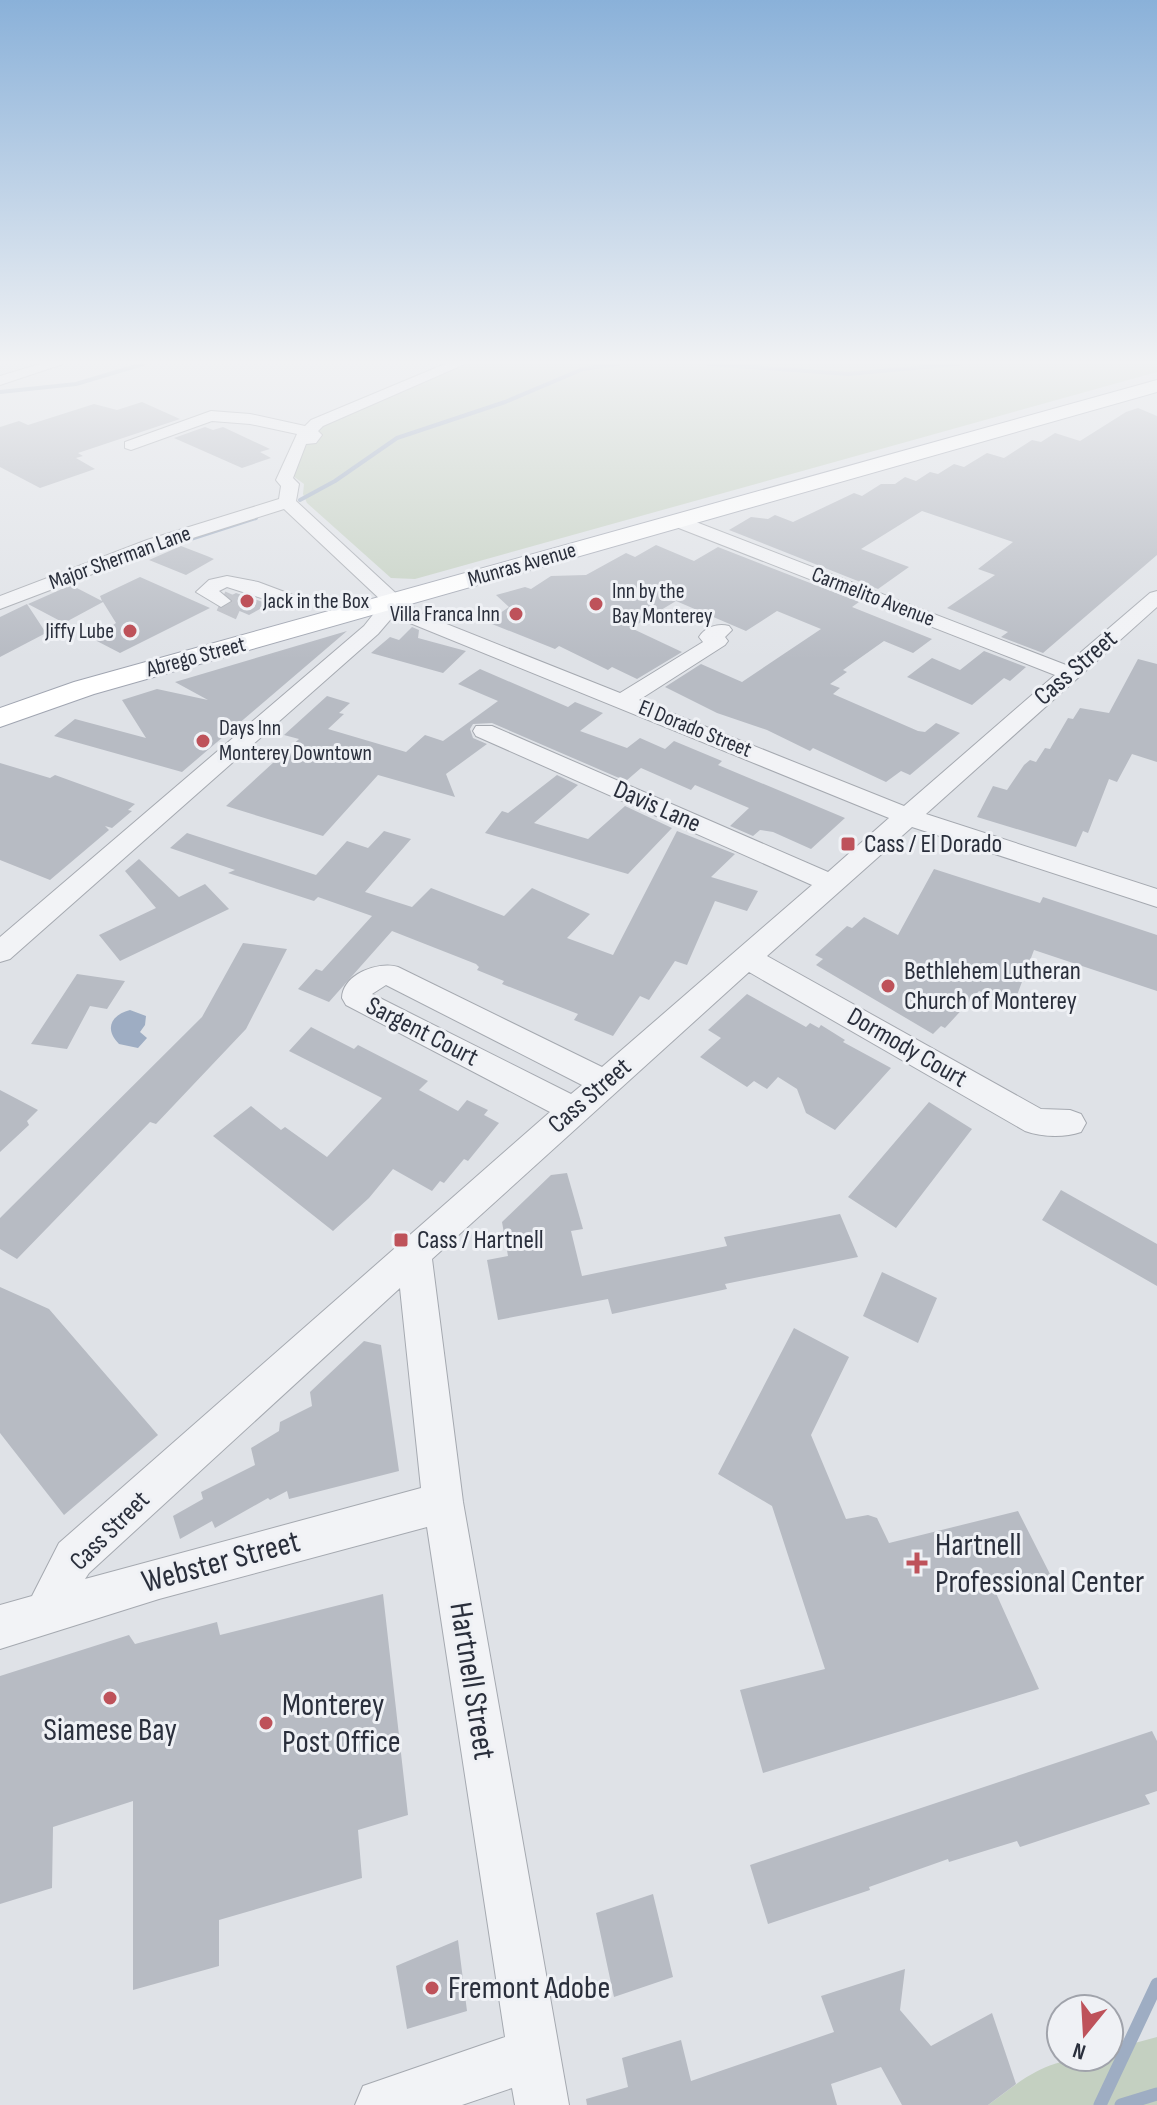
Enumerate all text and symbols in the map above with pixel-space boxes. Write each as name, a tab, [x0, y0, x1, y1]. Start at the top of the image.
street label: Major Sherman Lane	[45, 520, 195, 596]
street label: Munras Avenue	[465, 537, 579, 593]
street label: Carmelito Avenue	[808, 561, 938, 633]
place label: Inn by the Bay Monterey	[612, 578, 713, 630]
place label: Jack in the Box	[262, 588, 370, 615]
marker: Jack in the Box	[238, 592, 256, 610]
marker: Inn by the Bay Monterey	[587, 595, 605, 613]
place label: Villa Franca Inn	[390, 601, 500, 628]
marker: Villa Franca Inn	[507, 605, 525, 623]
place label: Jiffy Lube	[44, 618, 114, 645]
marker: Jiffy Lube	[121, 622, 139, 640]
street label: Cass Street	[1028, 624, 1124, 712]
street label: Abrego Street	[143, 631, 249, 683]
street label: El Dorado Street	[635, 694, 756, 764]
place label: Days Inn Monterey Downtown	[219, 715, 372, 767]
marker: Days Inn Monterey Downtown	[194, 732, 212, 750]
street label: Davis Lane	[609, 774, 705, 840]
place label: Cass / El Dorado	[864, 829, 1002, 860]
marker: Cass / El Dorado	[839, 835, 857, 853]
place label: Bethlehem Lutheran Church of Monterey	[904, 956, 1081, 1017]
marker: Bethlehem Lutheran Church of Monterey	[879, 977, 897, 995]
street label: Sargent Court	[361, 991, 483, 1073]
street label: Dormody Court	[842, 1001, 973, 1095]
street label: Cass Street	[542, 1052, 638, 1140]
place label: Cass / Hartnell	[417, 1225, 544, 1256]
marker: Cass / Hartnell	[392, 1231, 410, 1249]
street label: Cass Street	[64, 1485, 156, 1577]
street label: Webster Street	[138, 1522, 304, 1602]
place label: Hartnell Professional Center	[935, 1526, 1144, 1602]
marker: Hartnell Professional Center	[906, 1552, 928, 1574]
street label: Hartnell Street	[440, 1599, 504, 1763]
place label: Monterey Post Office	[282, 1686, 401, 1762]
marker: Siamese Bay	[101, 1689, 119, 1707]
place label: Siamese Bay	[43, 1711, 177, 1750]
marker: Monterey Post Office	[257, 1714, 275, 1732]
place label: Fremont Adobe	[448, 1969, 610, 2008]
marker: Fremont Adobe	[423, 1979, 441, 1997]
north arrow	[1045, 1993, 1125, 2073]
text: N	[1070, 2036, 1089, 2065]

